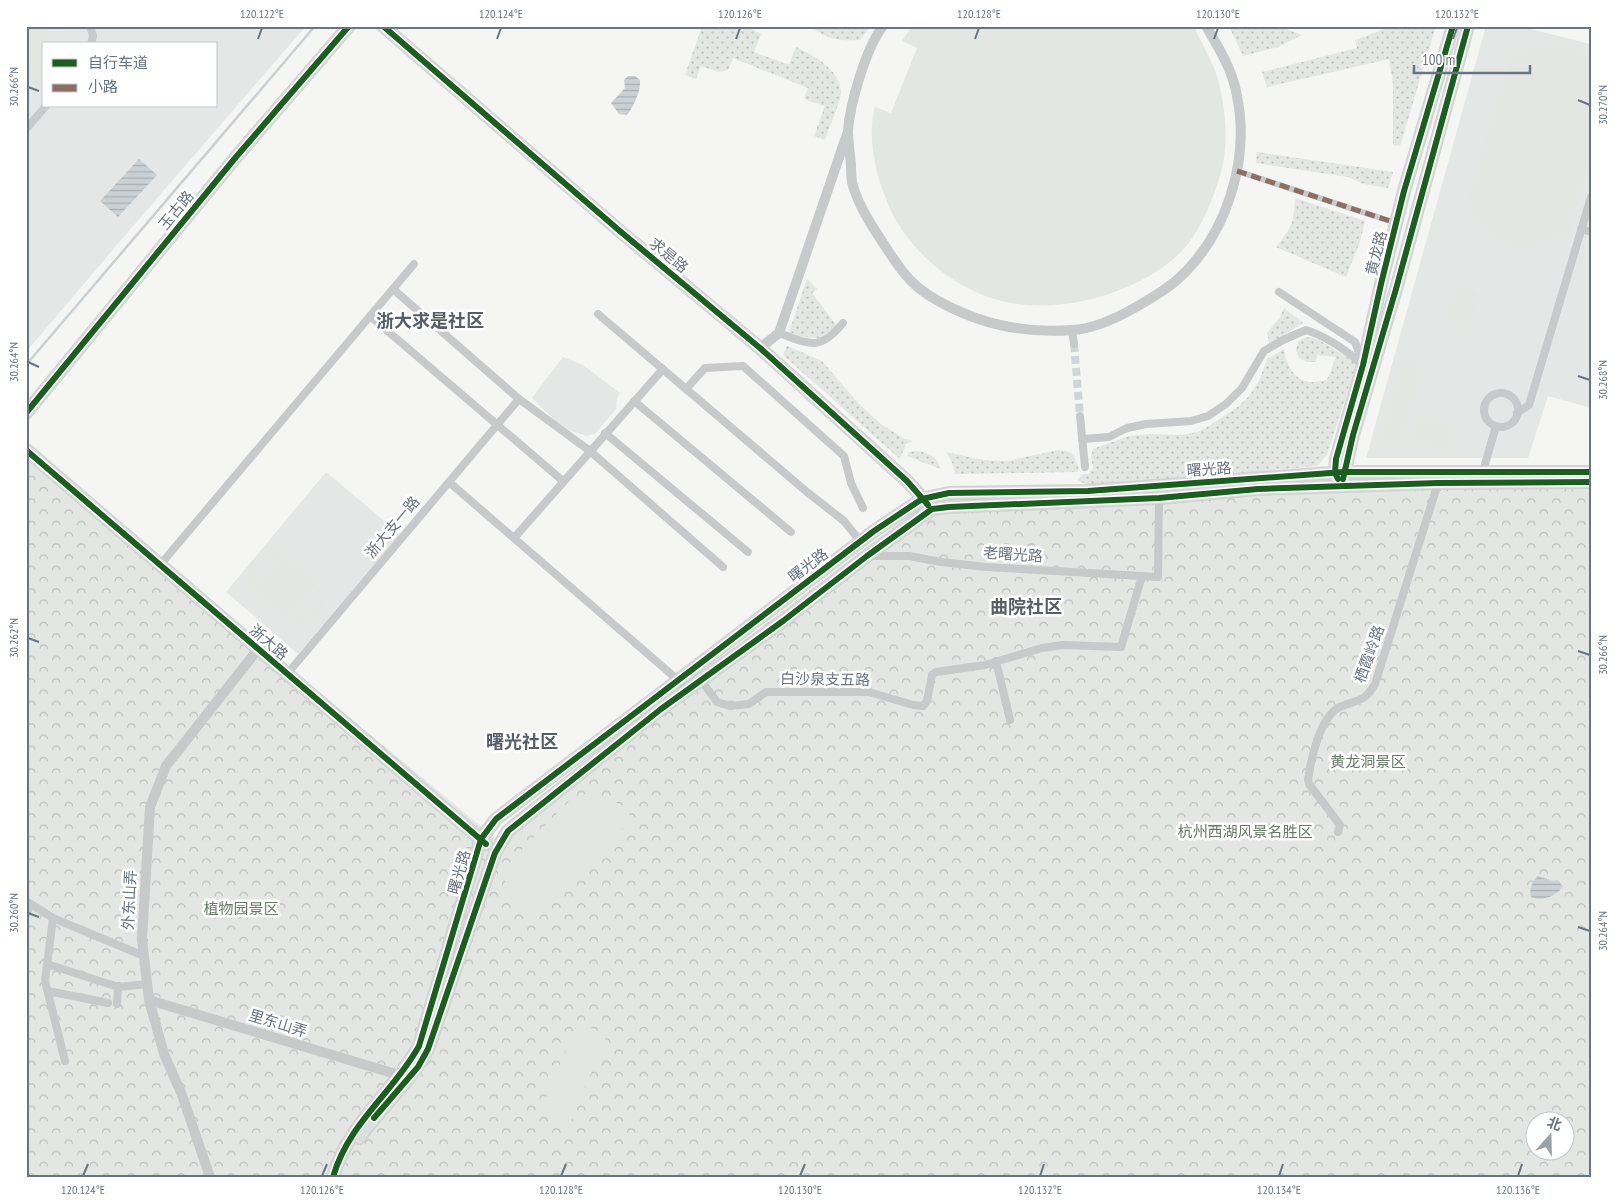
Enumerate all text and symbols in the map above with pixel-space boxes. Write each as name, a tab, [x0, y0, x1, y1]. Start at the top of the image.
text: 120.122°E	[240, 6, 284, 21]
text: 120.124°E	[479, 6, 523, 21]
text: 120.126°E	[718, 6, 762, 21]
text: 120.128°E	[957, 6, 1001, 21]
text: 120.130°E	[1196, 6, 1240, 21]
text: 120.132°E	[1435, 6, 1479, 21]
legend	[42, 42, 218, 108]
scale bar	[1414, 42, 1531, 74]
text: 100 m	[1422, 50, 1455, 69]
text: 自行车道	[88, 53, 148, 72]
text: 30.266°N	[6, 67, 21, 107]
text: 小路	[88, 77, 118, 96]
text: 30.270°N	[1595, 85, 1610, 125]
street label: 玉古路	[154, 187, 198, 233]
street label: 黄龙路	[1361, 229, 1391, 277]
street label: 求是路	[646, 233, 692, 277]
district label: 浙大求是社区	[376, 309, 484, 332]
text: 30.264°N	[6, 342, 21, 382]
text: 30.268°N	[1595, 360, 1610, 400]
street label: 曙光路	[1186, 458, 1232, 480]
street label: 浙大支一路	[361, 492, 423, 562]
street label: 老曙光路	[982, 542, 1044, 566]
street label: 曙光路	[784, 544, 832, 586]
district label: 曲院社区	[990, 595, 1062, 618]
text: 30.262°N	[6, 618, 21, 658]
street label: 浙大路	[246, 620, 292, 664]
street label: 栖霞岭路	[1350, 623, 1388, 685]
text: 30.266°N	[1595, 635, 1610, 675]
street label: 白沙泉支五路	[780, 669, 870, 689]
district label: 曙光社区	[486, 730, 558, 753]
park label: 黄龙洞景区	[1330, 752, 1406, 771]
park label: 杭州西湖风景名胜区	[1177, 822, 1313, 841]
street label: 曙光路	[444, 848, 474, 896]
street label: 外东山弄	[118, 870, 140, 930]
text: 30.260°N	[6, 893, 21, 933]
park label: 植物园景区	[203, 899, 279, 918]
text: 30.264°N	[1595, 911, 1610, 951]
street label: 里东山弄	[247, 1005, 309, 1041]
north arrow	[1524, 1110, 1574, 1160]
text: 北	[1545, 1113, 1564, 1135]
text: 120.124°E	[61, 1182, 105, 1197]
text: 120.126°E	[300, 1182, 344, 1197]
text: 120.128°E	[539, 1182, 583, 1197]
text: 120.130°E	[778, 1182, 822, 1197]
text: 120.132°E	[1018, 1182, 1062, 1197]
text: 120.134°E	[1257, 1182, 1301, 1197]
text: 120.136°E	[1496, 1182, 1540, 1197]

